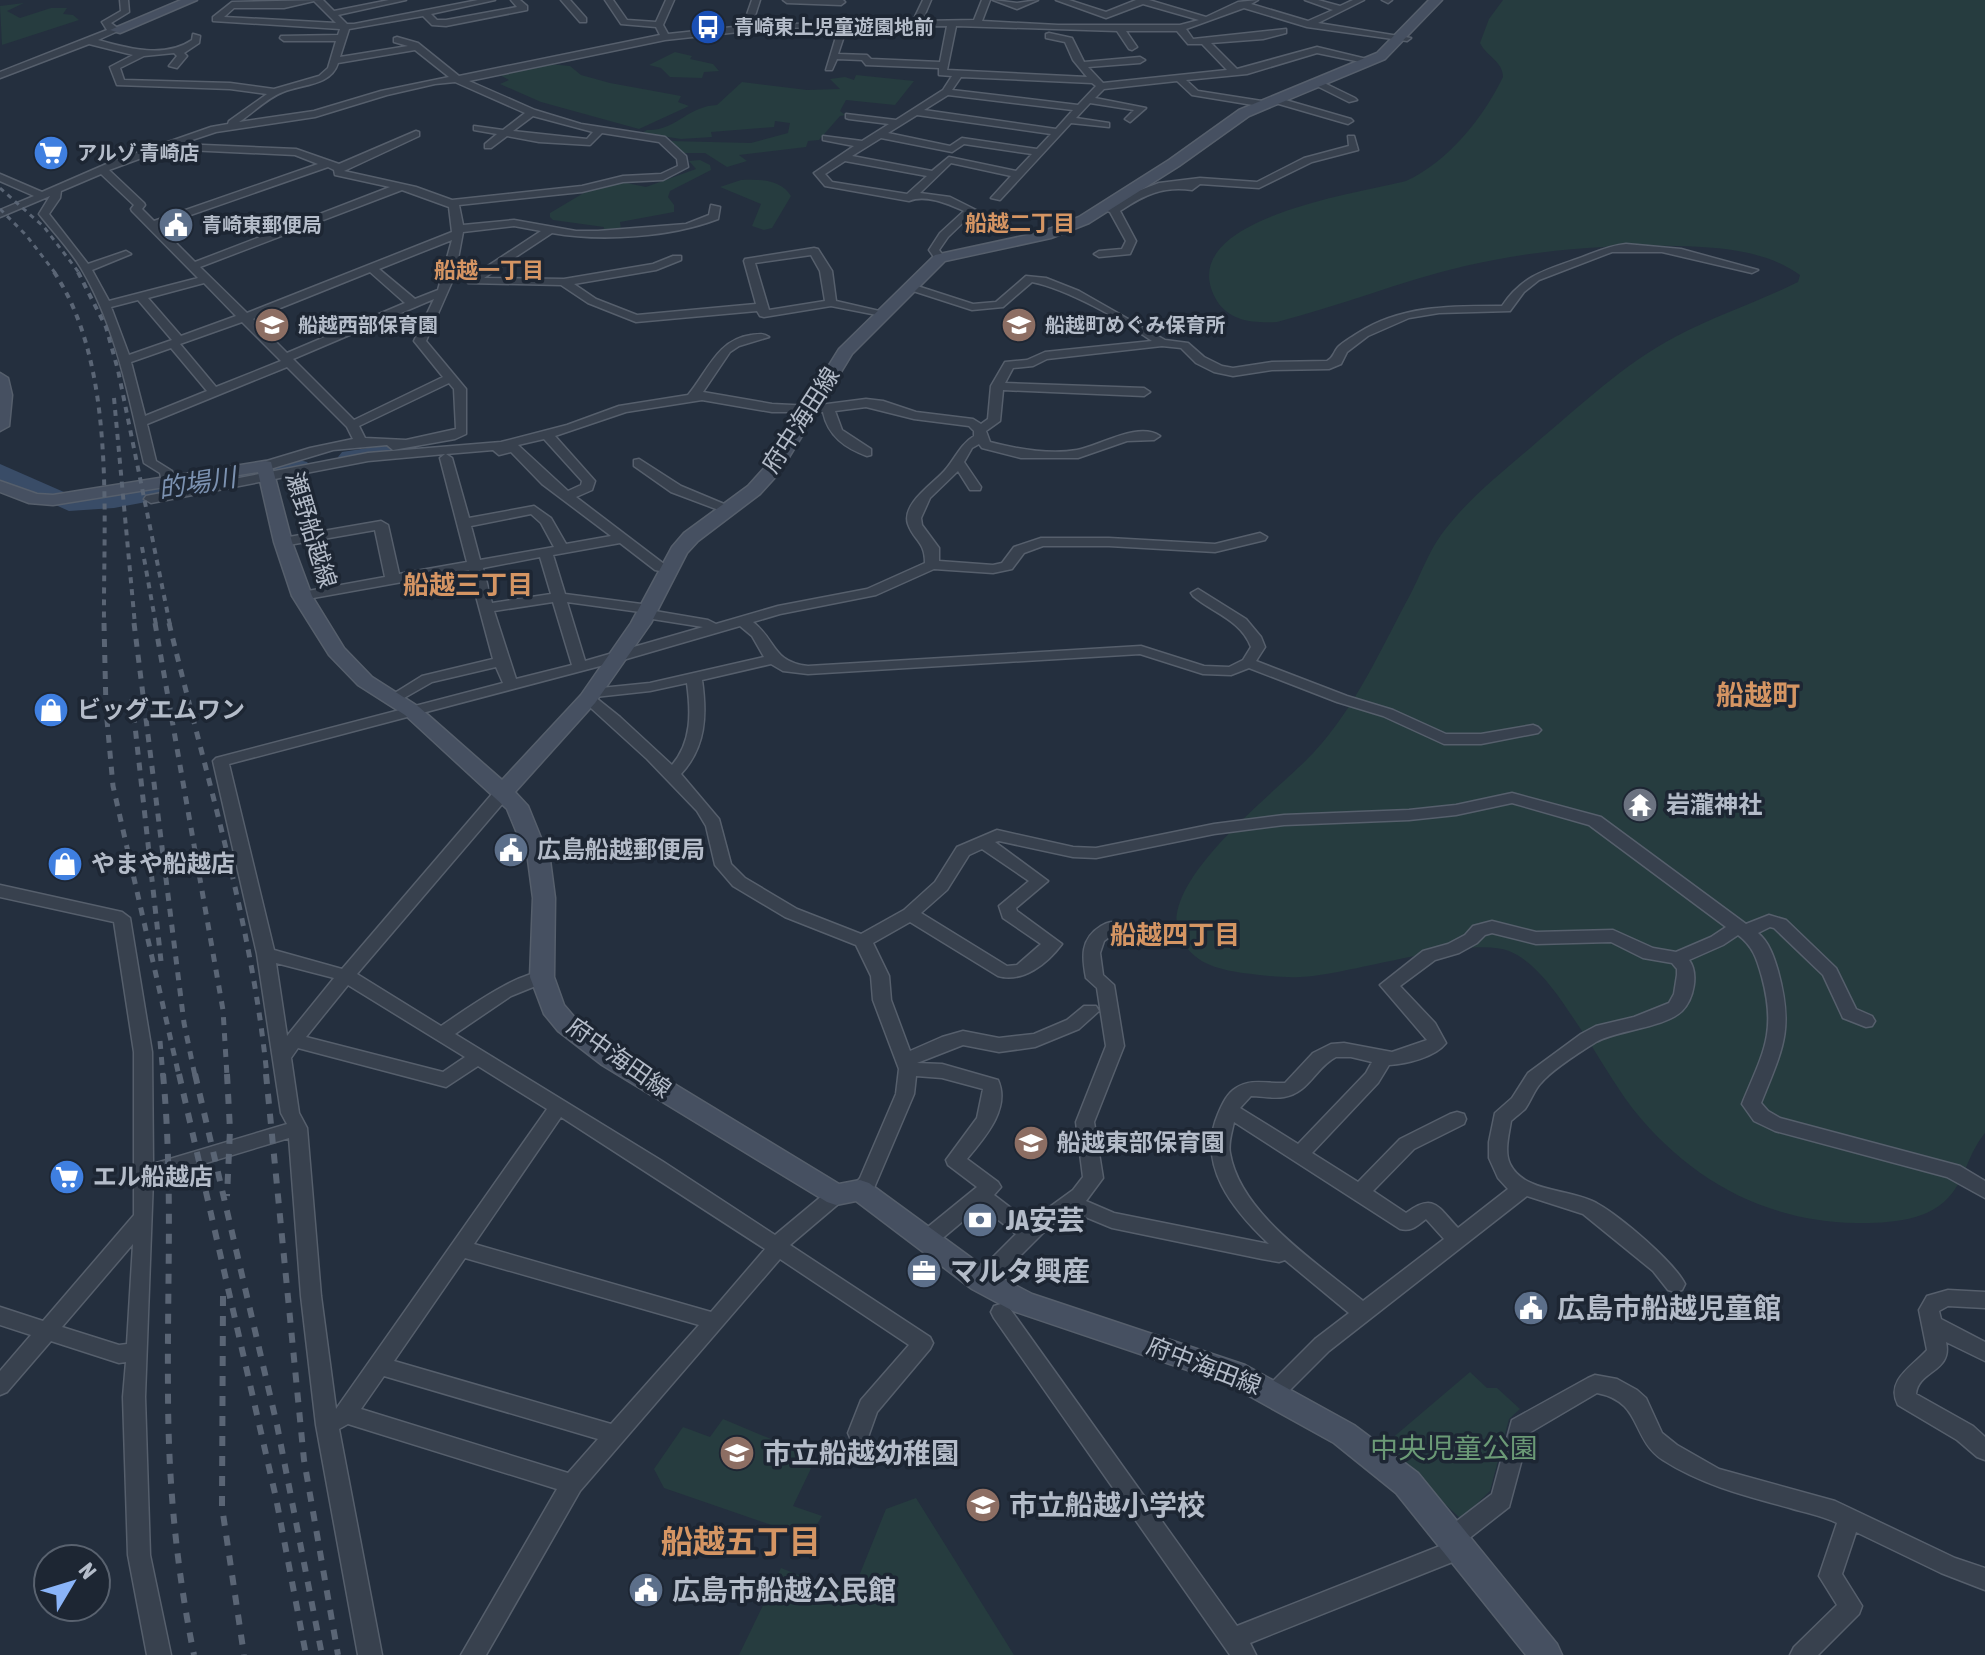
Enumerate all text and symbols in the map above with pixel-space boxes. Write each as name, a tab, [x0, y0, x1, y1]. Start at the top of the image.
bus stop icon: 青崎東上児童遊園地前	[689, 8, 727, 46]
place label: 青崎東上児童遊園地前	[734, 15, 934, 38]
supermarket icon: アルゾ 青崎店	[32, 134, 70, 172]
place label: アルゾ 青崎店	[77, 141, 200, 164]
public building icon: 青崎東郵便局	[157, 206, 195, 244]
district label: 船越二丁目	[965, 210, 1075, 236]
place label: 青崎東郵便局	[202, 213, 322, 236]
district label: 船越一丁目	[434, 257, 544, 283]
school or university icon: 船越西部保育園	[253, 306, 291, 344]
school or university icon: 船越町めぐみ保育所	[1000, 306, 1038, 344]
place label: 船越西部保育園	[298, 313, 438, 336]
place label: 船越町めぐみ保育所	[1045, 313, 1226, 336]
street label: 府中海田線	[757, 362, 845, 477]
water label: 的場川	[156, 462, 241, 504]
street label: 瀬野船越線	[281, 469, 342, 591]
district label: 船越三丁目	[403, 570, 533, 600]
district label: 船越町	[1716, 679, 1800, 711]
shop icon: ビッグエムワン	[32, 691, 70, 729]
place label: ビッグエムワン	[77, 696, 245, 723]
temple icon: 岩瀧神社	[1621, 786, 1659, 824]
place label: 岩瀧神社	[1666, 791, 1762, 818]
public building icon: 広島船越郵便局	[492, 831, 530, 869]
place label: 広島船越郵便局	[537, 836, 705, 863]
shop icon: やまや船越店	[46, 845, 84, 883]
place label: やまや船越店	[91, 850, 235, 877]
district label: 船越四丁目	[1110, 920, 1240, 950]
street label: 府中海田線	[562, 1012, 676, 1103]
school or university icon: 船越東部保育園	[1012, 1124, 1050, 1162]
place label: 船越東部保育園	[1057, 1129, 1225, 1156]
supermarket icon: エル船越店	[48, 1158, 86, 1196]
place label: エル船越店	[93, 1163, 213, 1190]
bank icon: JA安芸	[961, 1201, 999, 1239]
place label: JA安芸	[1005, 1204, 1085, 1236]
office icon: マルタ興産	[905, 1252, 943, 1290]
place label: マルタ興産	[950, 1255, 1090, 1287]
public building icon: 広島市船越児童館	[1512, 1289, 1550, 1327]
place label: 広島市船越児童館	[1557, 1292, 1781, 1324]
street label: 府中海田線	[1143, 1331, 1265, 1400]
park label: 中央児童公園	[1370, 1432, 1538, 1464]
school or university icon: 市立船越幼稚園	[718, 1434, 756, 1472]
place label: 市立船越幼稚園	[763, 1437, 959, 1469]
school or university icon: 市立船越小学校	[964, 1486, 1002, 1524]
place label: 市立船越小学校	[1009, 1489, 1205, 1521]
district label: 船越五丁目	[661, 1523, 821, 1560]
north arrow	[32, 1543, 112, 1623]
text: N	[74, 1558, 102, 1584]
public building icon: 広島市船越公民館	[627, 1571, 665, 1609]
place label: 広島市船越公民館	[672, 1574, 896, 1606]

